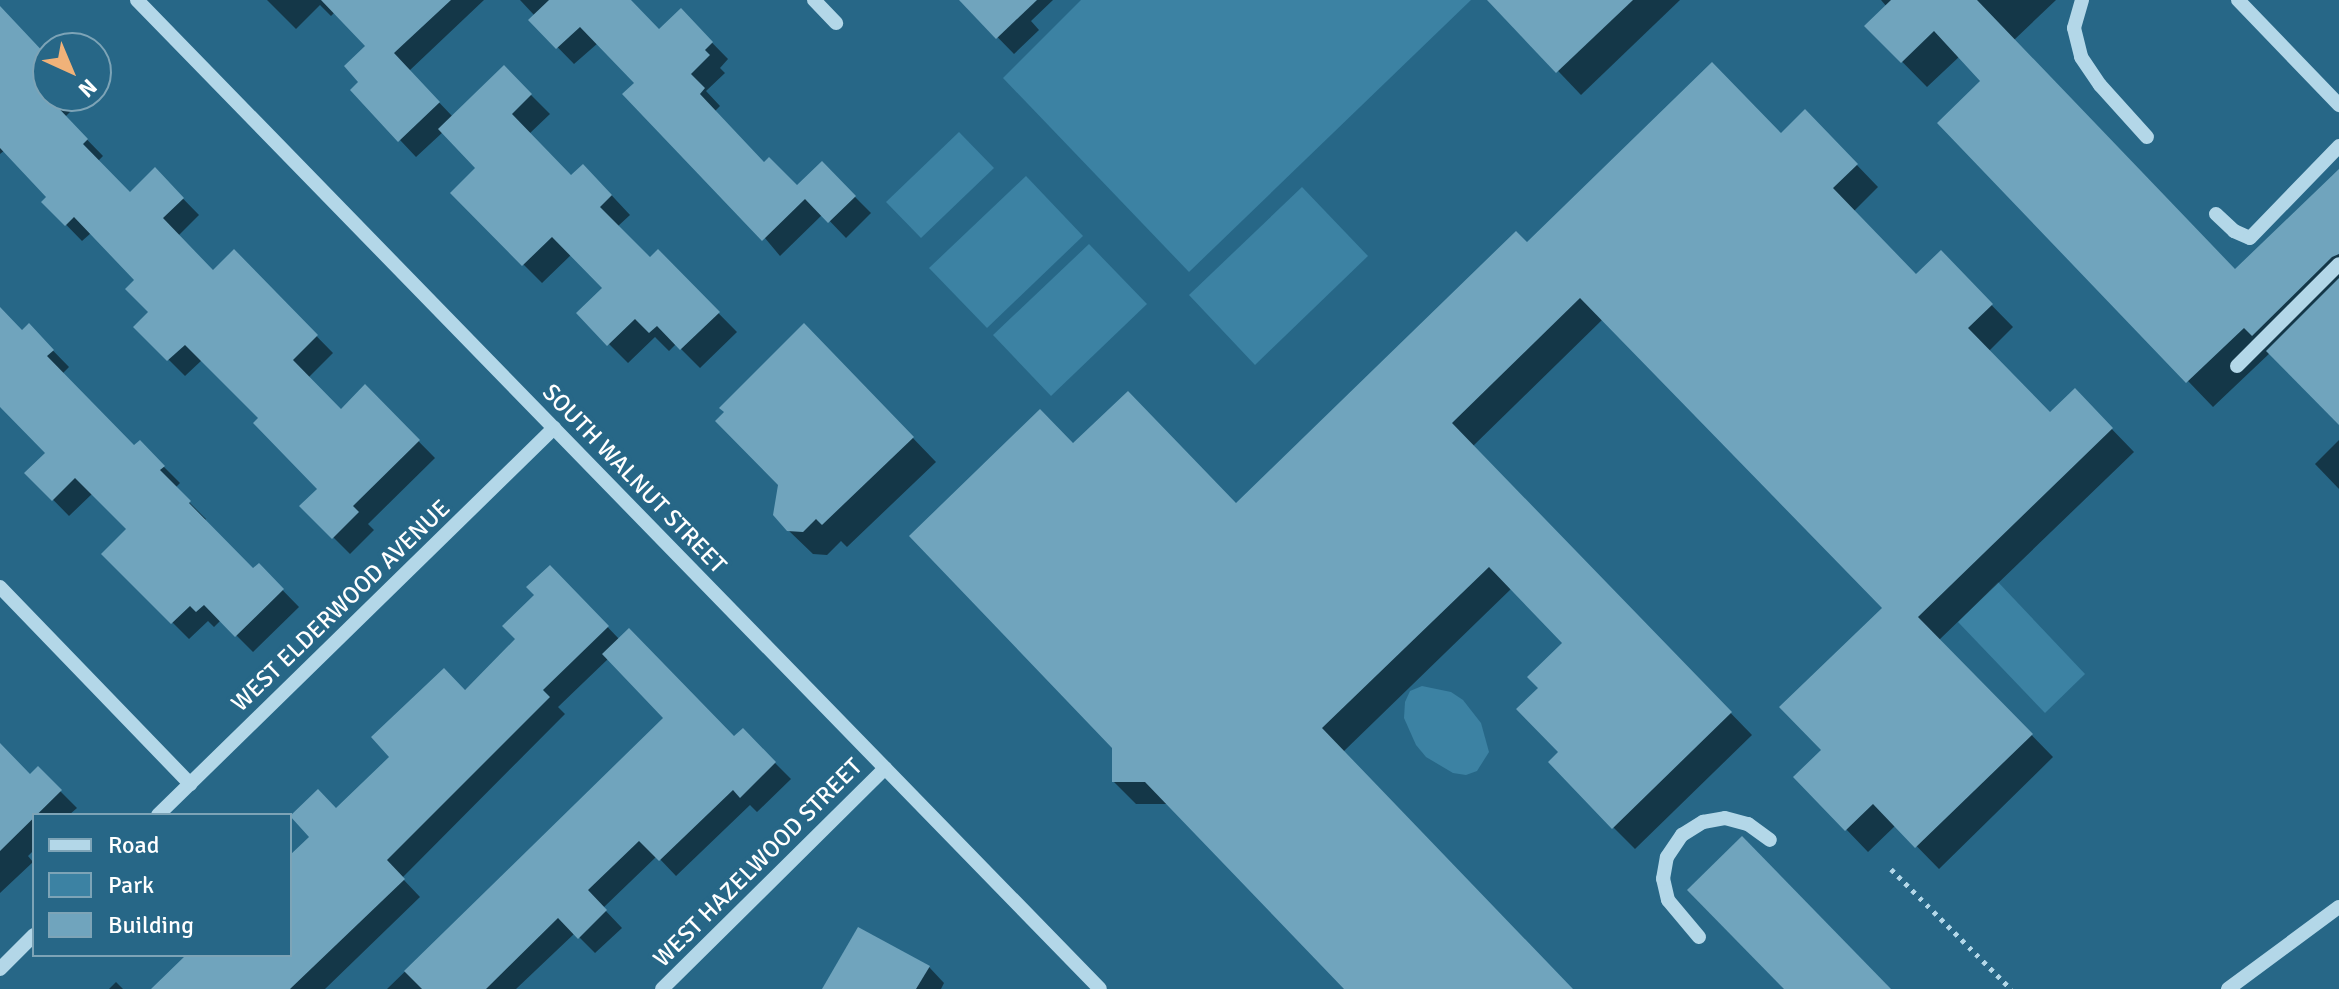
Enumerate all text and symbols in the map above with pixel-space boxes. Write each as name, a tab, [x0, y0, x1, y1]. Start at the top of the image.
north arrow	[32, 32, 112, 112]
text: N	[73, 73, 103, 103]
street label: SOUTH WALNUT STREET	[536, 378, 732, 580]
street label: WEST ELDERWOOD AVENUE	[226, 494, 456, 718]
street label: WEST HAZELWOOD STREET	[648, 753, 868, 973]
legend	[32, 813, 292, 957]
text: Road	[108, 830, 159, 860]
text: Park	[108, 870, 154, 900]
text: Building	[108, 910, 194, 940]

